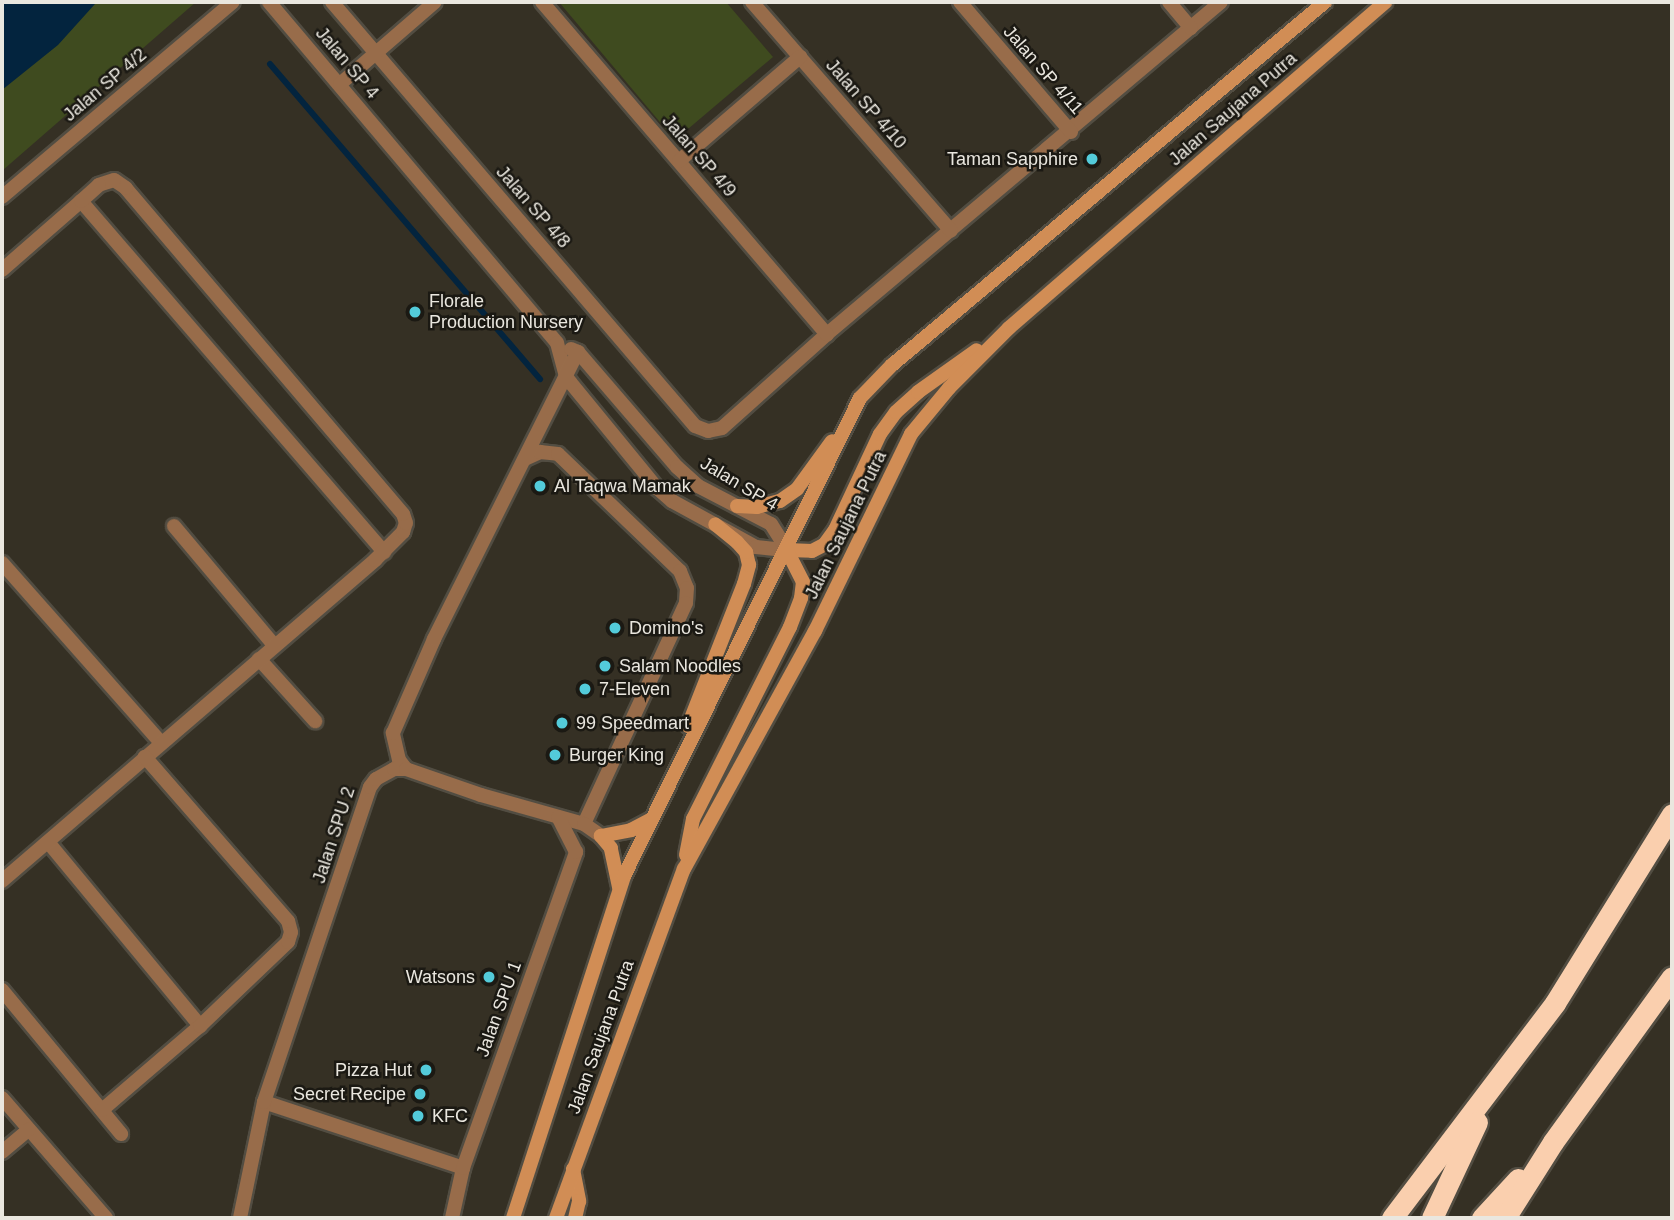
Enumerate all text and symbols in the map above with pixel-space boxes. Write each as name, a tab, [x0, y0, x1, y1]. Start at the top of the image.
street label: Jalan SP 4/11	[999, 21, 1087, 119]
street label: Jalan SP 4	[311, 23, 383, 103]
street label: Jalan SP 4/2	[59, 44, 151, 126]
street label: Jalan Saujana Putra	[1165, 48, 1301, 170]
street label: Jalan SP 4/10	[821, 55, 911, 153]
street label: Jalan SP 4/9	[657, 110, 741, 202]
place label: Taman Sapphire	[947, 148, 1078, 170]
marker: Taman Sapphire	[1084, 151, 1100, 167]
street label: Jalan SP 4/8	[491, 161, 575, 253]
place label: Florale Production Nursery	[429, 291, 583, 334]
marker: Florale Production Nursery	[407, 304, 423, 320]
street label: Jalan Saujana Putra	[801, 447, 891, 603]
street label: Jalan SP 4	[696, 452, 782, 516]
place label: Al Taqwa Mamak	[554, 475, 691, 497]
marker: Al Taqwa Mamak	[532, 478, 548, 494]
place label: Domino's	[629, 617, 703, 639]
marker: Domino's	[607, 620, 623, 636]
place label: Salam Noodles	[619, 655, 741, 677]
marker: Salam Noodles	[597, 658, 613, 674]
place label: 7-Eleven	[599, 678, 670, 700]
marker: 7-Eleven	[577, 681, 593, 697]
place label: 99 Speedmart	[576, 712, 689, 734]
marker: 99 Speedmart	[554, 715, 570, 731]
place label: Burger King	[569, 744, 664, 766]
marker: Burger King	[547, 747, 563, 763]
street label: Jalan SPU 2	[308, 784, 360, 886]
street label: Jalan Saujana Putra	[563, 957, 639, 1117]
street label: Jalan SPU 1	[472, 958, 526, 1060]
place label: Watsons	[406, 966, 475, 988]
marker: Watsons	[481, 969, 497, 985]
place label: Pizza Hut	[335, 1059, 412, 1081]
marker: Pizza Hut	[418, 1062, 434, 1078]
place label: Secret Recipe	[293, 1083, 406, 1105]
marker: Secret Recipe	[412, 1086, 428, 1102]
place label: KFC	[432, 1105, 468, 1127]
marker: KFC	[410, 1108, 426, 1124]

